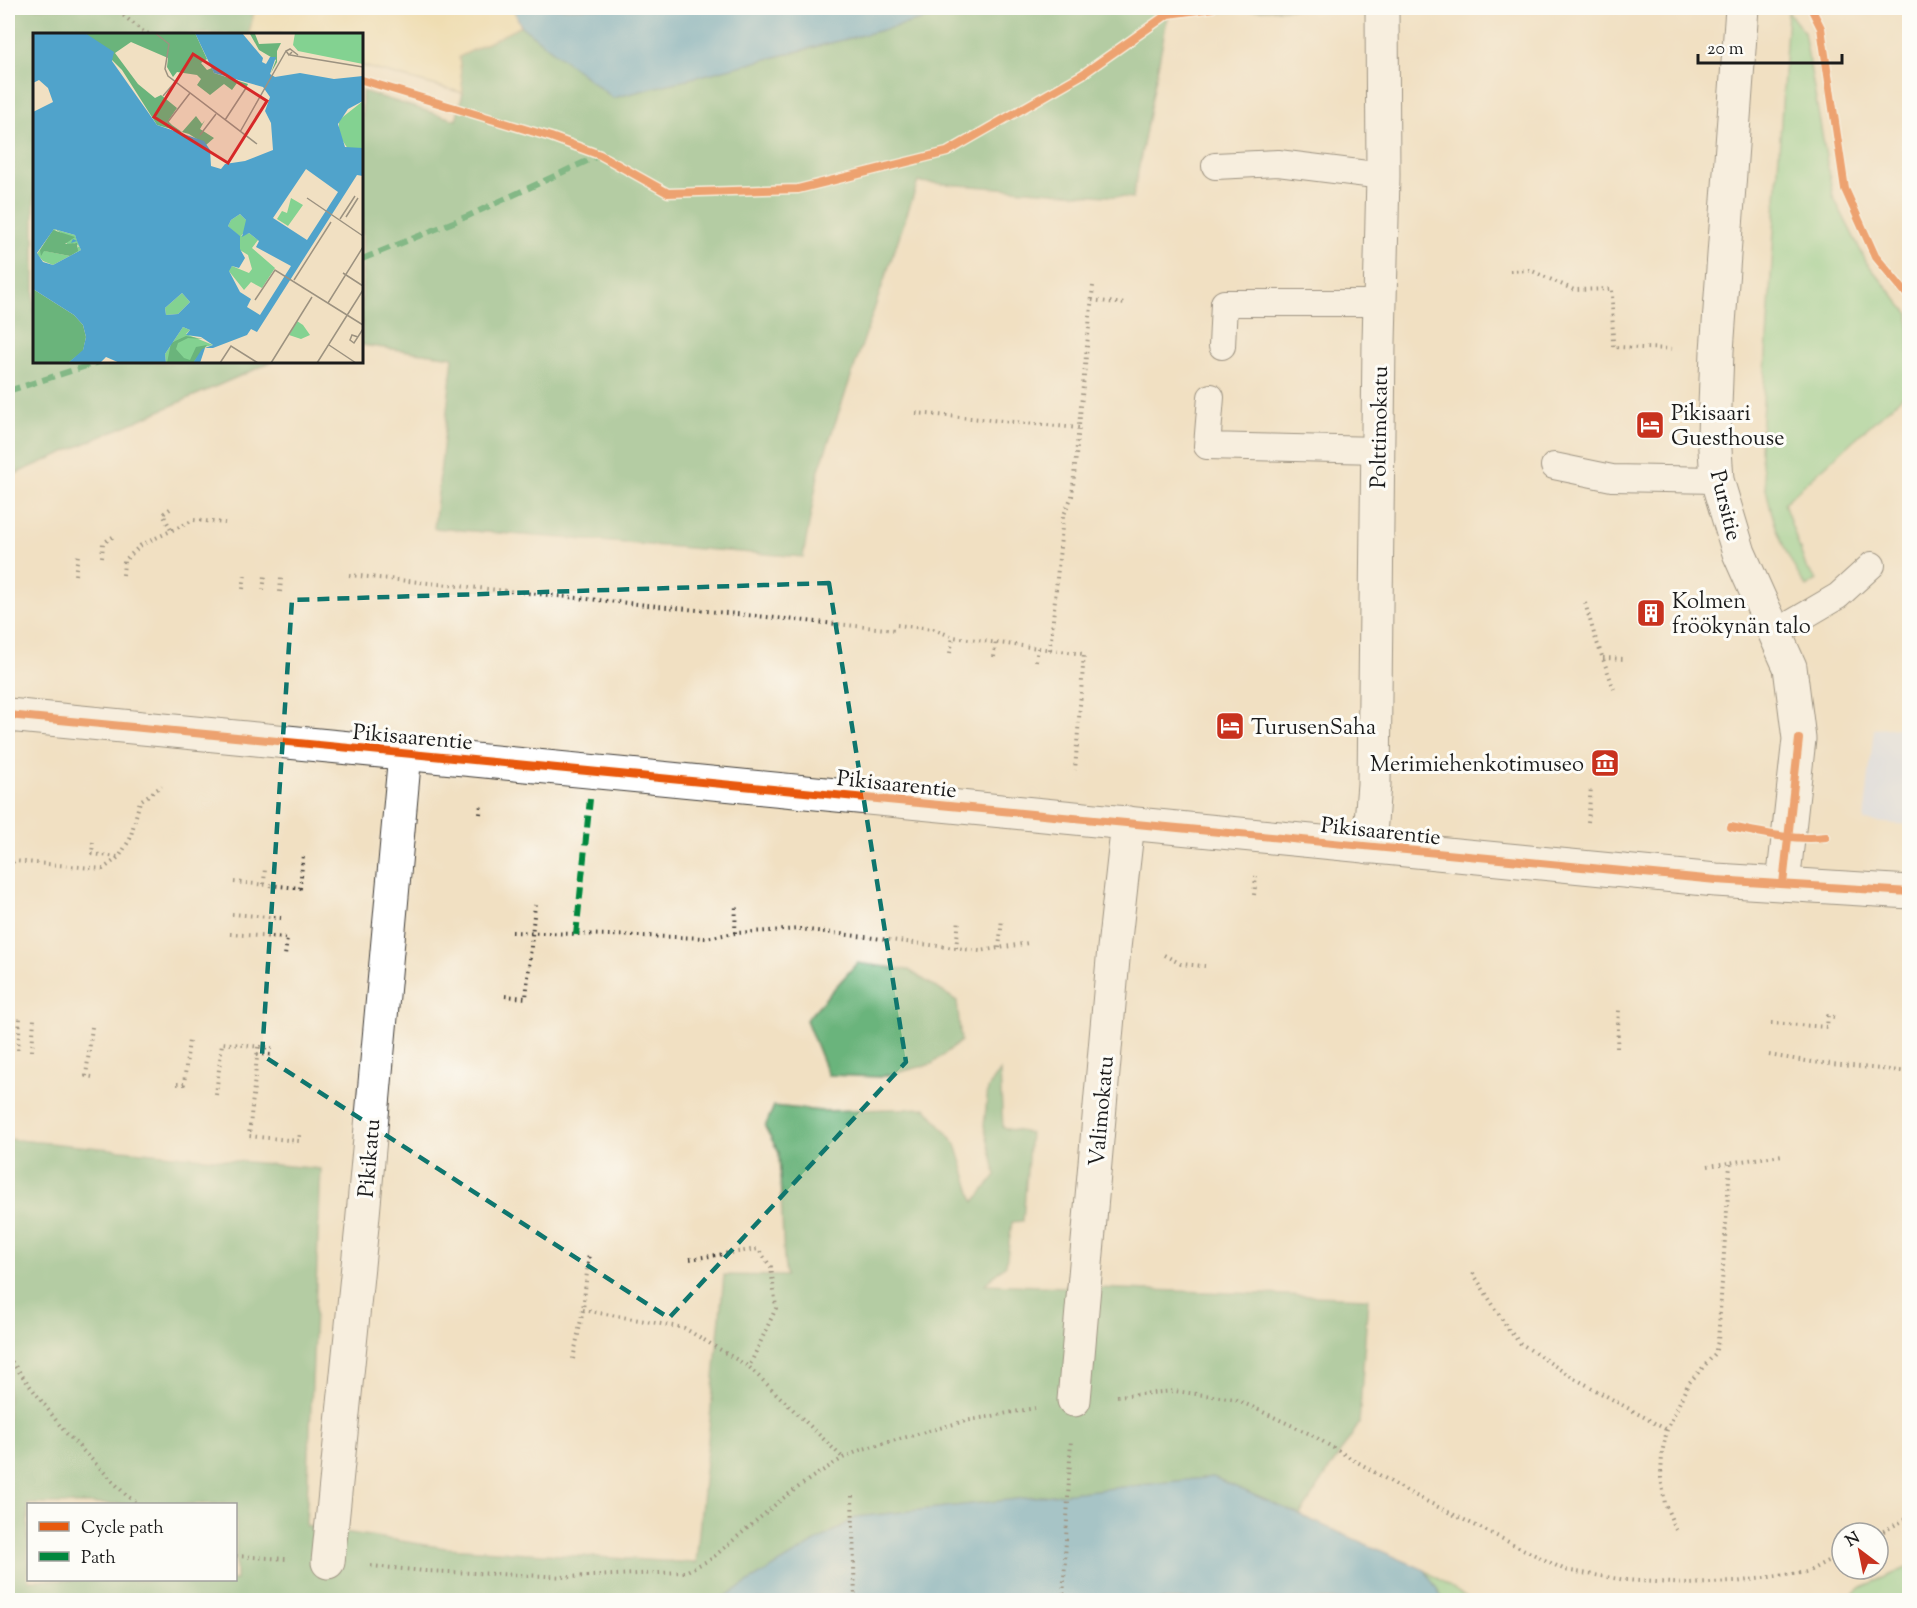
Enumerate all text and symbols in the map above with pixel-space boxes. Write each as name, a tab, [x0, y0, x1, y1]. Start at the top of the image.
scale bar	[1698, 27, 1842, 65]
inset map	[33, 33, 363, 363]
text: 20 m	[1707, 37, 1744, 63]
street label: Polttimokatu	[1364, 365, 1398, 489]
place label: Pikisaari Guesthouse	[1671, 399, 1784, 456]
hotel icon: Pikisaari Guesthouse	[1634, 409, 1666, 441]
street label: Pursitie	[1700, 467, 1748, 544]
place label: Kolmen fröökynän talo	[1672, 587, 1811, 644]
building icon: Kolmen fröökynän talo	[1635, 597, 1667, 629]
hotel icon: TurusenSaha	[1214, 710, 1246, 742]
place label: TurusenSaha	[1251, 713, 1376, 745]
street label: Pikisaarentie	[351, 718, 474, 760]
museum icon: Merimiehenkotimuseo	[1589, 747, 1621, 779]
place label: Merimiehenkotimuseo	[1370, 750, 1584, 782]
street label: Pikisaarentie	[835, 764, 958, 808]
street label: Pikisaarentie	[1319, 811, 1442, 855]
street label: Valimokatu	[1082, 1054, 1124, 1168]
street label: Pikikatu	[352, 1117, 390, 1199]
legend	[27, 1503, 237, 1581]
text: Cycle path	[81, 1516, 164, 1542]
north arrow	[1830, 1521, 1890, 1581]
text: N	[1842, 1527, 1865, 1554]
text: Path	[81, 1546, 116, 1572]

